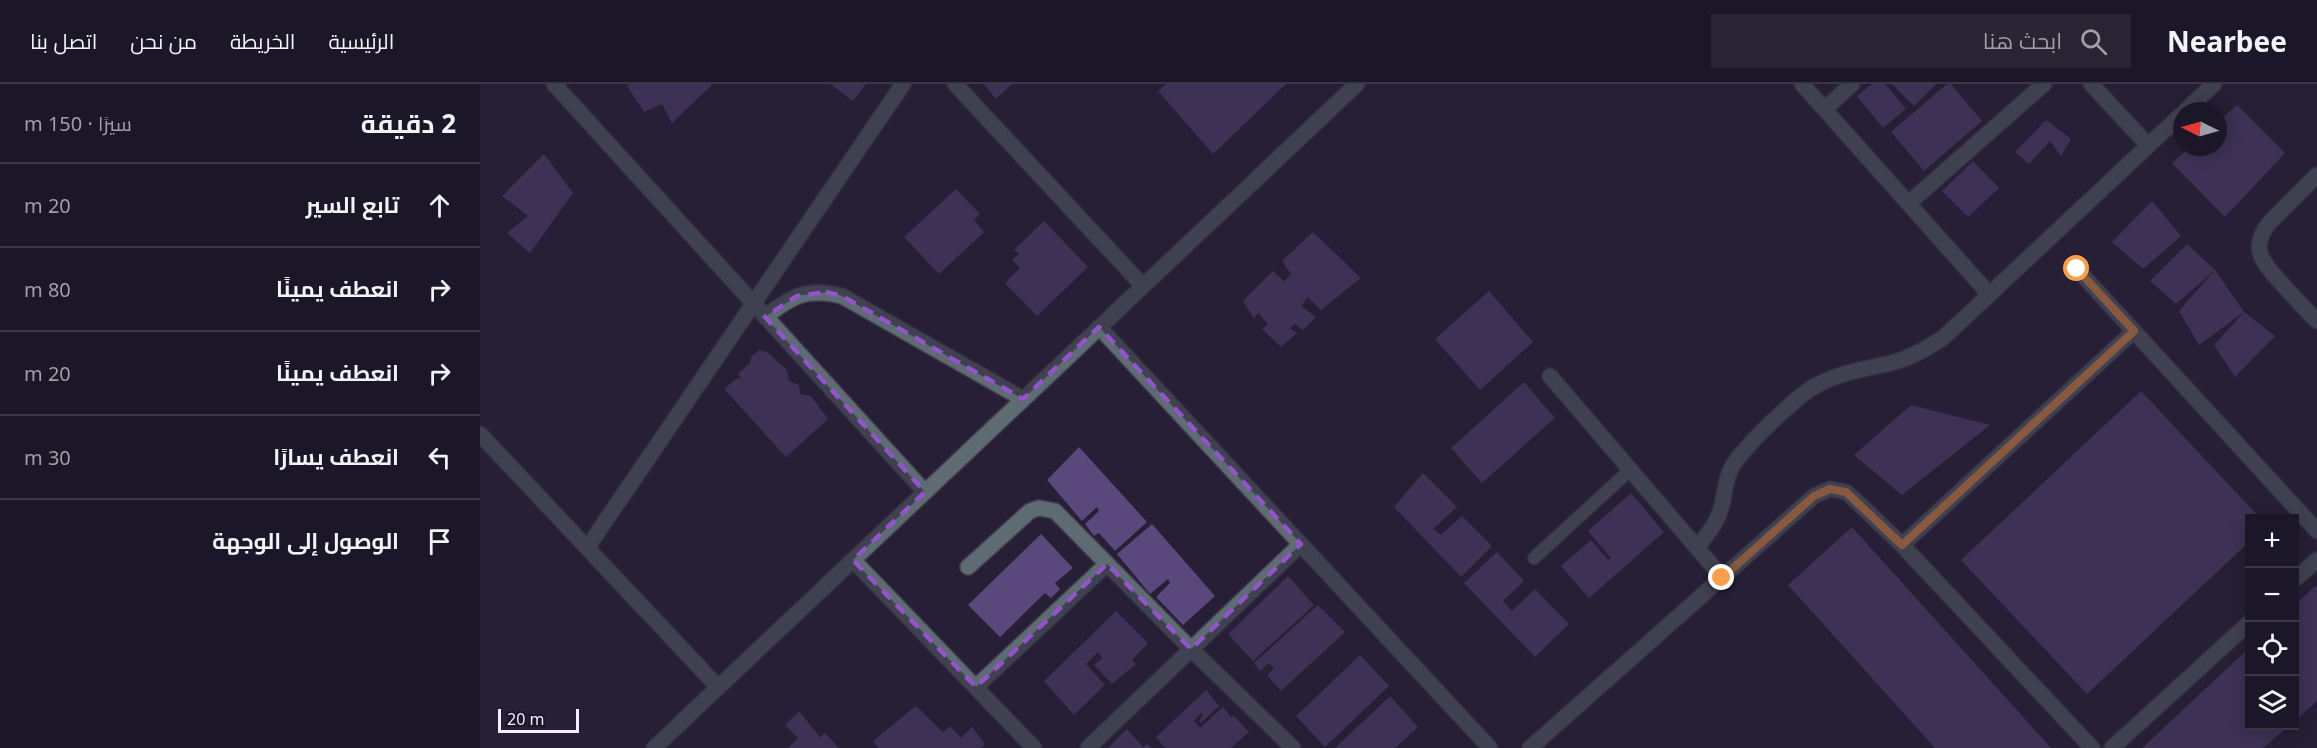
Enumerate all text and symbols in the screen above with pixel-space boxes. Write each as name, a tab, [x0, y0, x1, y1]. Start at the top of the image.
search box	[1711, 14, 2131, 68]
text: Nearbee	[2167, 22, 2287, 60]
text: ابحث هنا	[1983, 25, 2062, 55]
icon: search	[2077, 25, 2110, 58]
text: اتصل بنا	[30, 27, 97, 55]
text: من نحن	[130, 27, 197, 55]
text: الخريطة	[230, 27, 295, 55]
text: الرئيسية	[328, 27, 394, 55]
north arrow	[2173, 102, 2227, 156]
text: 2 دقيقة	[361, 105, 456, 141]
text: سيرًا · 150 m	[24, 110, 132, 137]
text: تابع السير	[306, 189, 399, 219]
icon: ahead	[423, 189, 456, 222]
text: 20 m	[24, 192, 71, 219]
route start	[2063, 255, 2089, 281]
text: انعطف يمينًا	[276, 273, 399, 303]
icon: right	[423, 273, 456, 306]
text: 80 m	[24, 276, 71, 303]
text: انعطف يمينًا	[276, 357, 399, 387]
icon: right	[423, 357, 456, 390]
text: 20 m	[24, 360, 71, 387]
text: انعطف يسارًا	[273, 441, 399, 471]
icon: left	[423, 441, 456, 474]
text: 30 m	[24, 444, 71, 471]
map controls	[2245, 514, 2299, 730]
button: +	[2245, 514, 2299, 568]
text: الوصول إلى الوجهة	[212, 525, 399, 555]
icon: arrive	[423, 525, 456, 558]
route end	[1708, 564, 1734, 590]
button: −	[2245, 568, 2299, 622]
button: locate	[2245, 622, 2299, 676]
button: layers	[2245, 676, 2299, 730]
scale bar	[498, 706, 579, 734]
text: 20 m	[507, 708, 544, 730]

